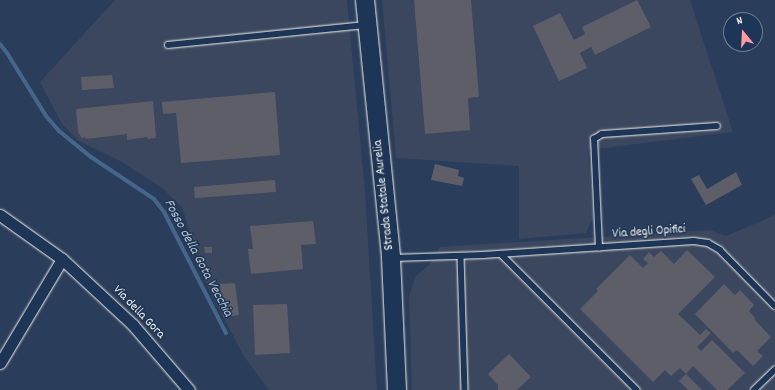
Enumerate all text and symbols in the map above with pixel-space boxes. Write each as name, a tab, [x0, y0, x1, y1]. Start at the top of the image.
north arrow	[723, 12, 763, 52]
text: N	[735, 13, 745, 30]
street label: Strada Statale Aurelia	[371, 139, 399, 251]
water label: Fosso della Gota Vecchia	[160, 196, 236, 320]
street label: Via degli Opifici	[612, 223, 686, 243]
street label: Via della Gora	[109, 283, 167, 343]

